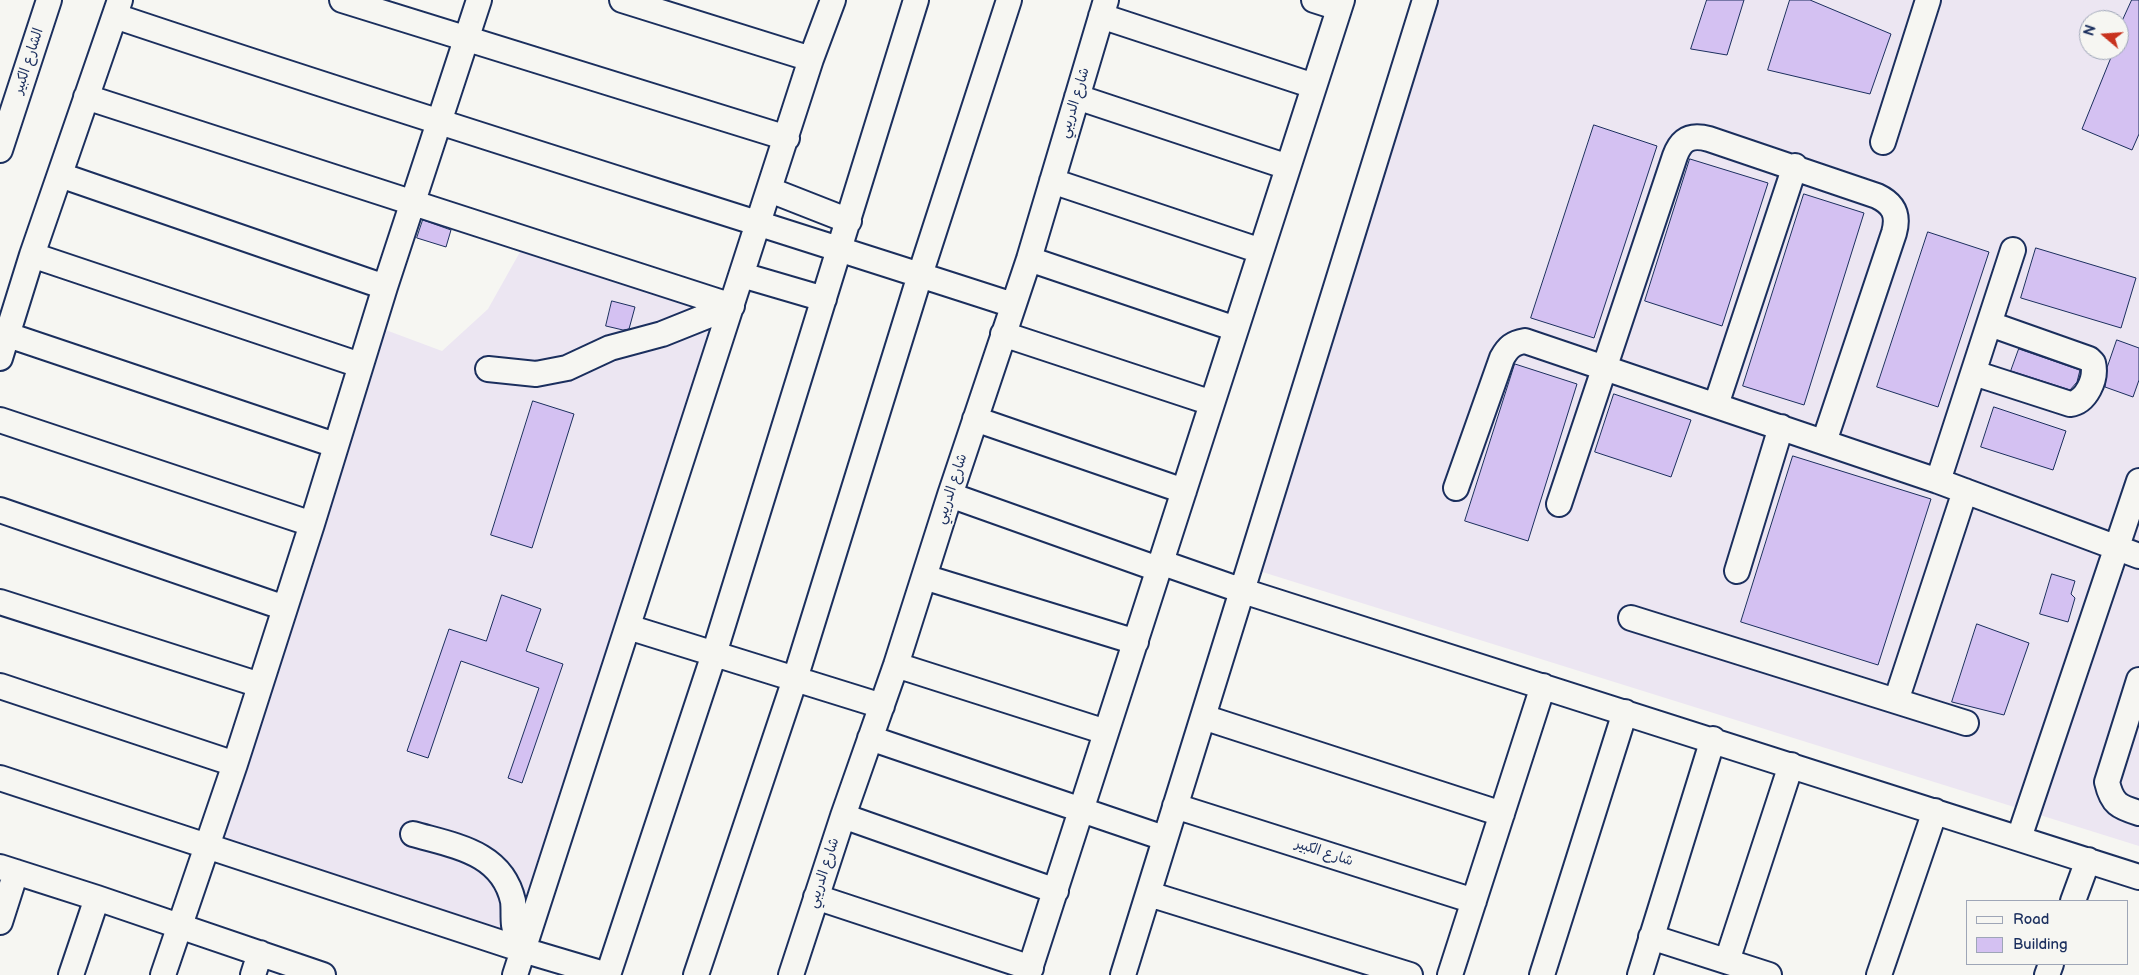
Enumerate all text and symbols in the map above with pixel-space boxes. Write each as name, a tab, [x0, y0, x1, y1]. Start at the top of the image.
north arrow	[2079, 10, 2129, 60]
text: N	[2080, 23, 2100, 38]
street label: الشارع الكبير	[10, 26, 48, 96]
street label: شارع الدريبي	[1056, 66, 1094, 140]
street label: شارع الدريبي	[933, 452, 971, 526]
street label: شارع الدريبي	[805, 836, 843, 910]
street label: شارع الكبير	[1293, 836, 1355, 870]
legend	[1966, 900, 2129, 965]
text: Road	[2013, 910, 2049, 929]
text: Building	[2013, 935, 2068, 954]

